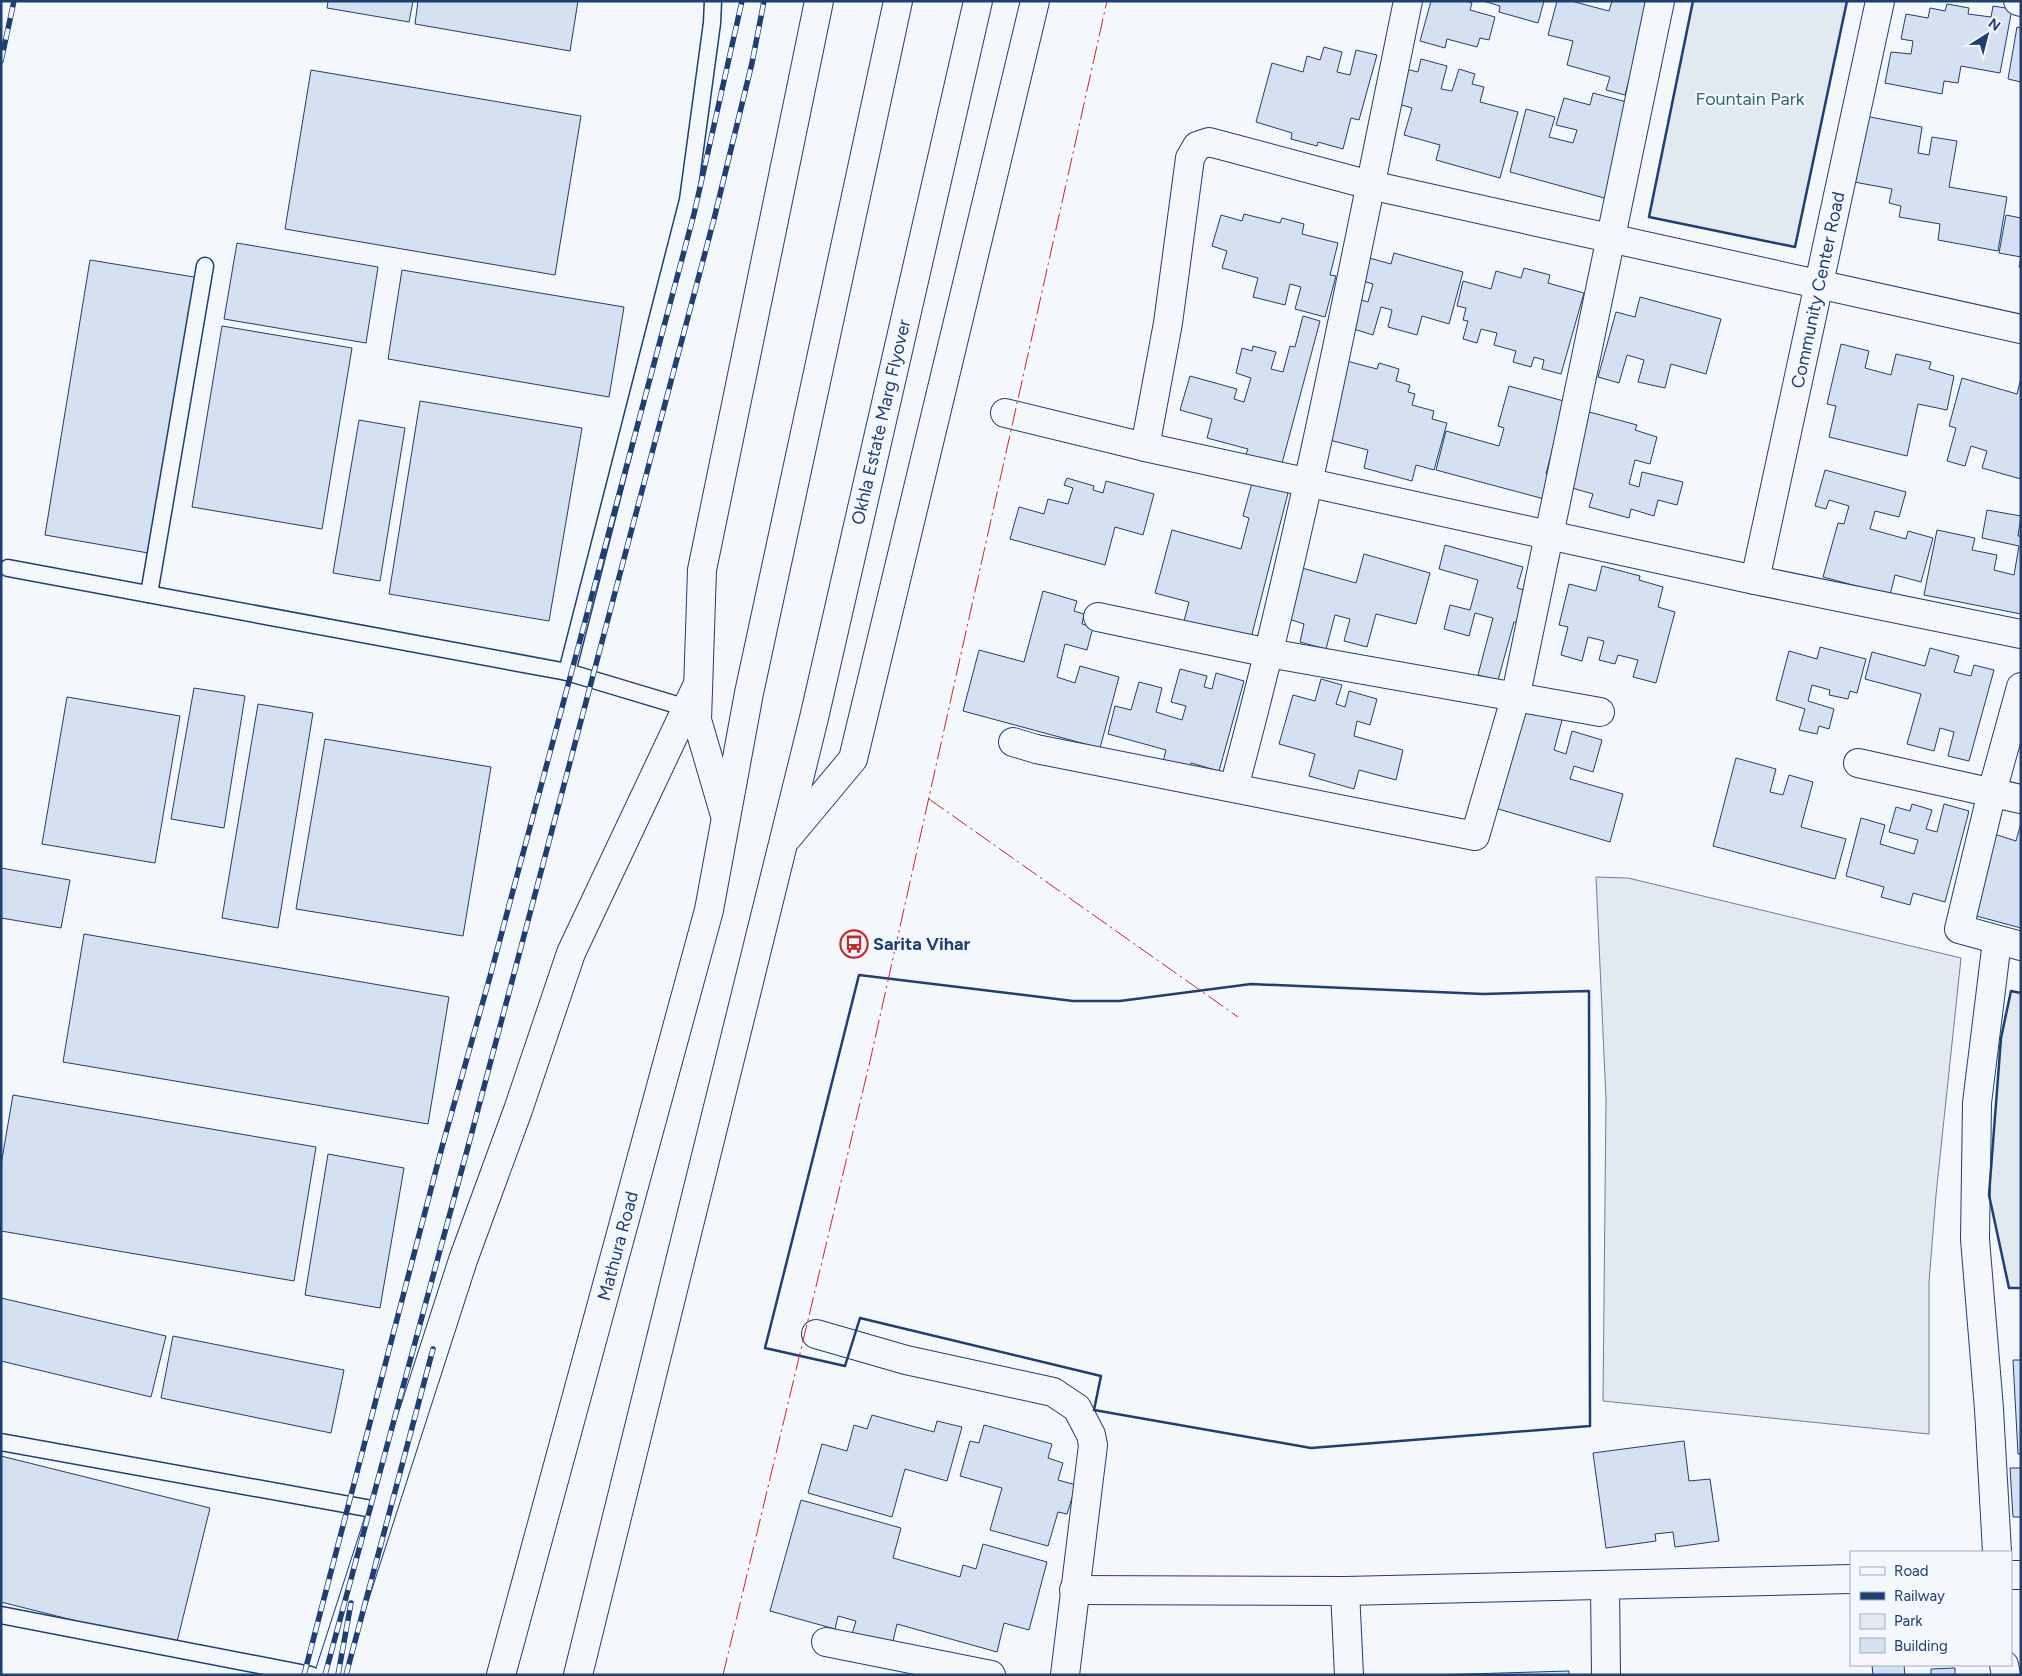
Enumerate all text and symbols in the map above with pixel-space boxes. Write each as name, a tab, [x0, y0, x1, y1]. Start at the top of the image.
north arrow	[1962, 10, 2012, 60]
text: N	[1985, 15, 2004, 35]
park label: Fountain Park	[1695, 88, 1805, 110]
street label: Community Center Road	[1786, 190, 1850, 390]
street label: Okhla Estate Marg Flyover	[847, 317, 915, 527]
bus stop icon: Sarita Vihar	[839, 929, 869, 959]
place label: Sarita Vihar	[873, 933, 971, 955]
street label: Mathura Road	[593, 1189, 643, 1303]
legend	[1850, 1551, 2012, 1666]
text: Road	[1894, 1562, 1929, 1580]
text: Railway	[1894, 1587, 1945, 1605]
text: Park	[1894, 1612, 1923, 1630]
text: Building	[1894, 1637, 1948, 1655]

